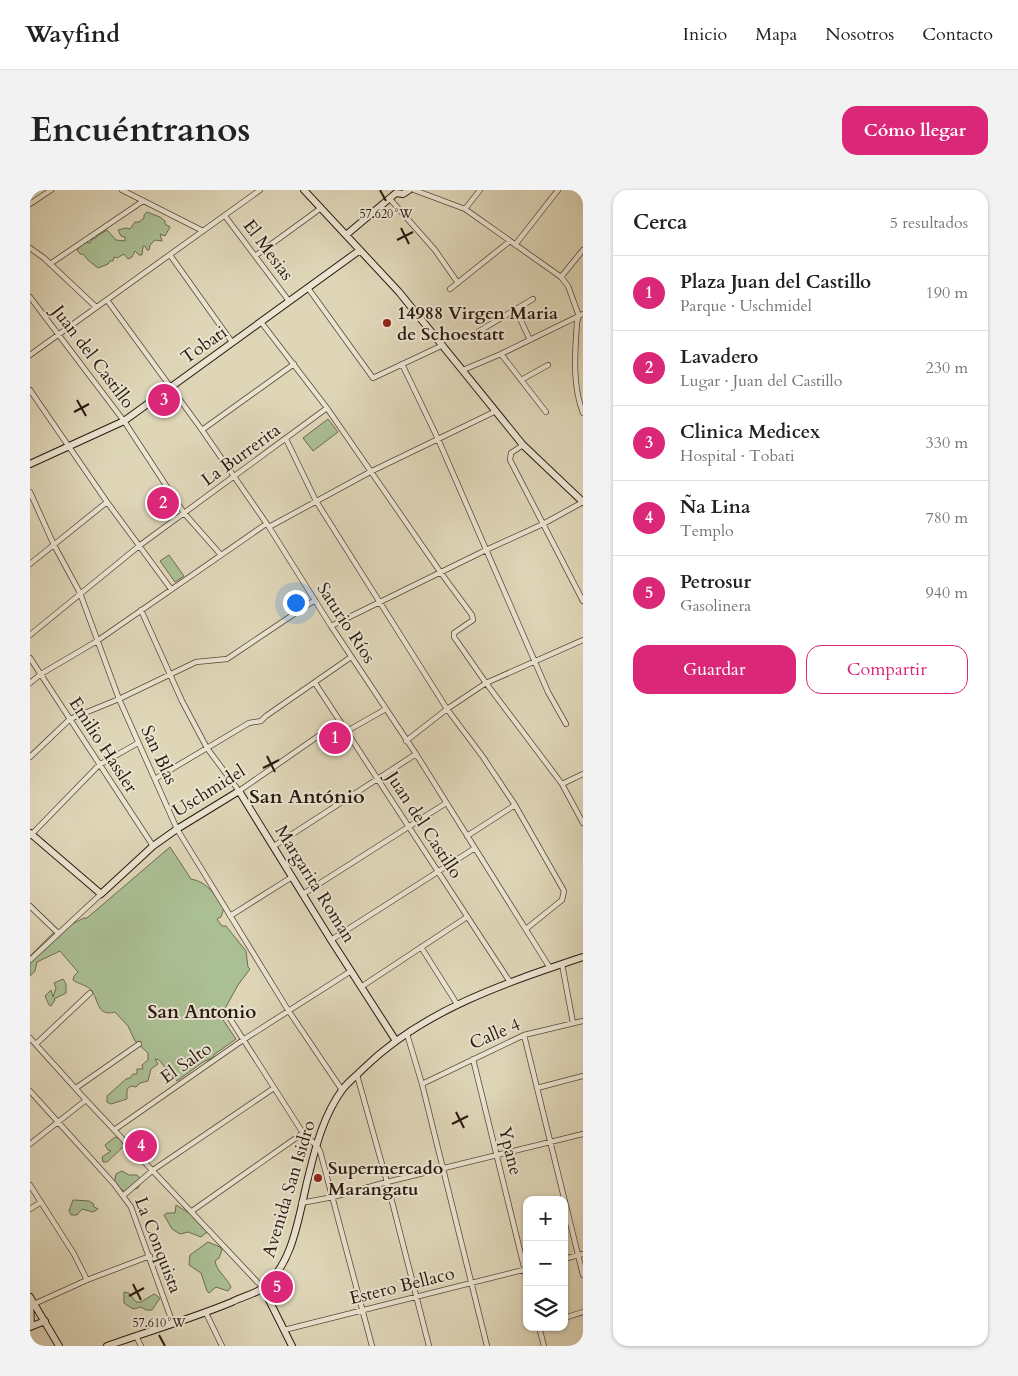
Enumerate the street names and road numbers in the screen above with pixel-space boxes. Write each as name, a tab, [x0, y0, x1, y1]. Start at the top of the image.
street label: El Mesias	[237, 214, 299, 286]
street label: Juan del Castillo	[44, 298, 140, 414]
street label: Tobati	[176, 320, 232, 370]
street label: La Burrerita	[196, 418, 286, 492]
street label: Saturio Ríos	[311, 578, 381, 668]
street label: Emilio Hassler	[63, 692, 144, 798]
street label: San Blas	[134, 721, 184, 789]
street label: Uschmidel	[168, 759, 251, 823]
street label: Juan del Castillo	[378, 764, 468, 884]
street label: Margarita Roman	[269, 820, 362, 948]
street label: Calle 4	[466, 1012, 524, 1056]
street label: El Salto	[155, 1036, 217, 1090]
street label: Avenida San Isidro	[256, 1117, 322, 1261]
street label: Ypane	[492, 1124, 528, 1178]
street label: La Conquista	[128, 1193, 188, 1297]
street label: Estero Bellaco	[347, 1261, 457, 1311]

